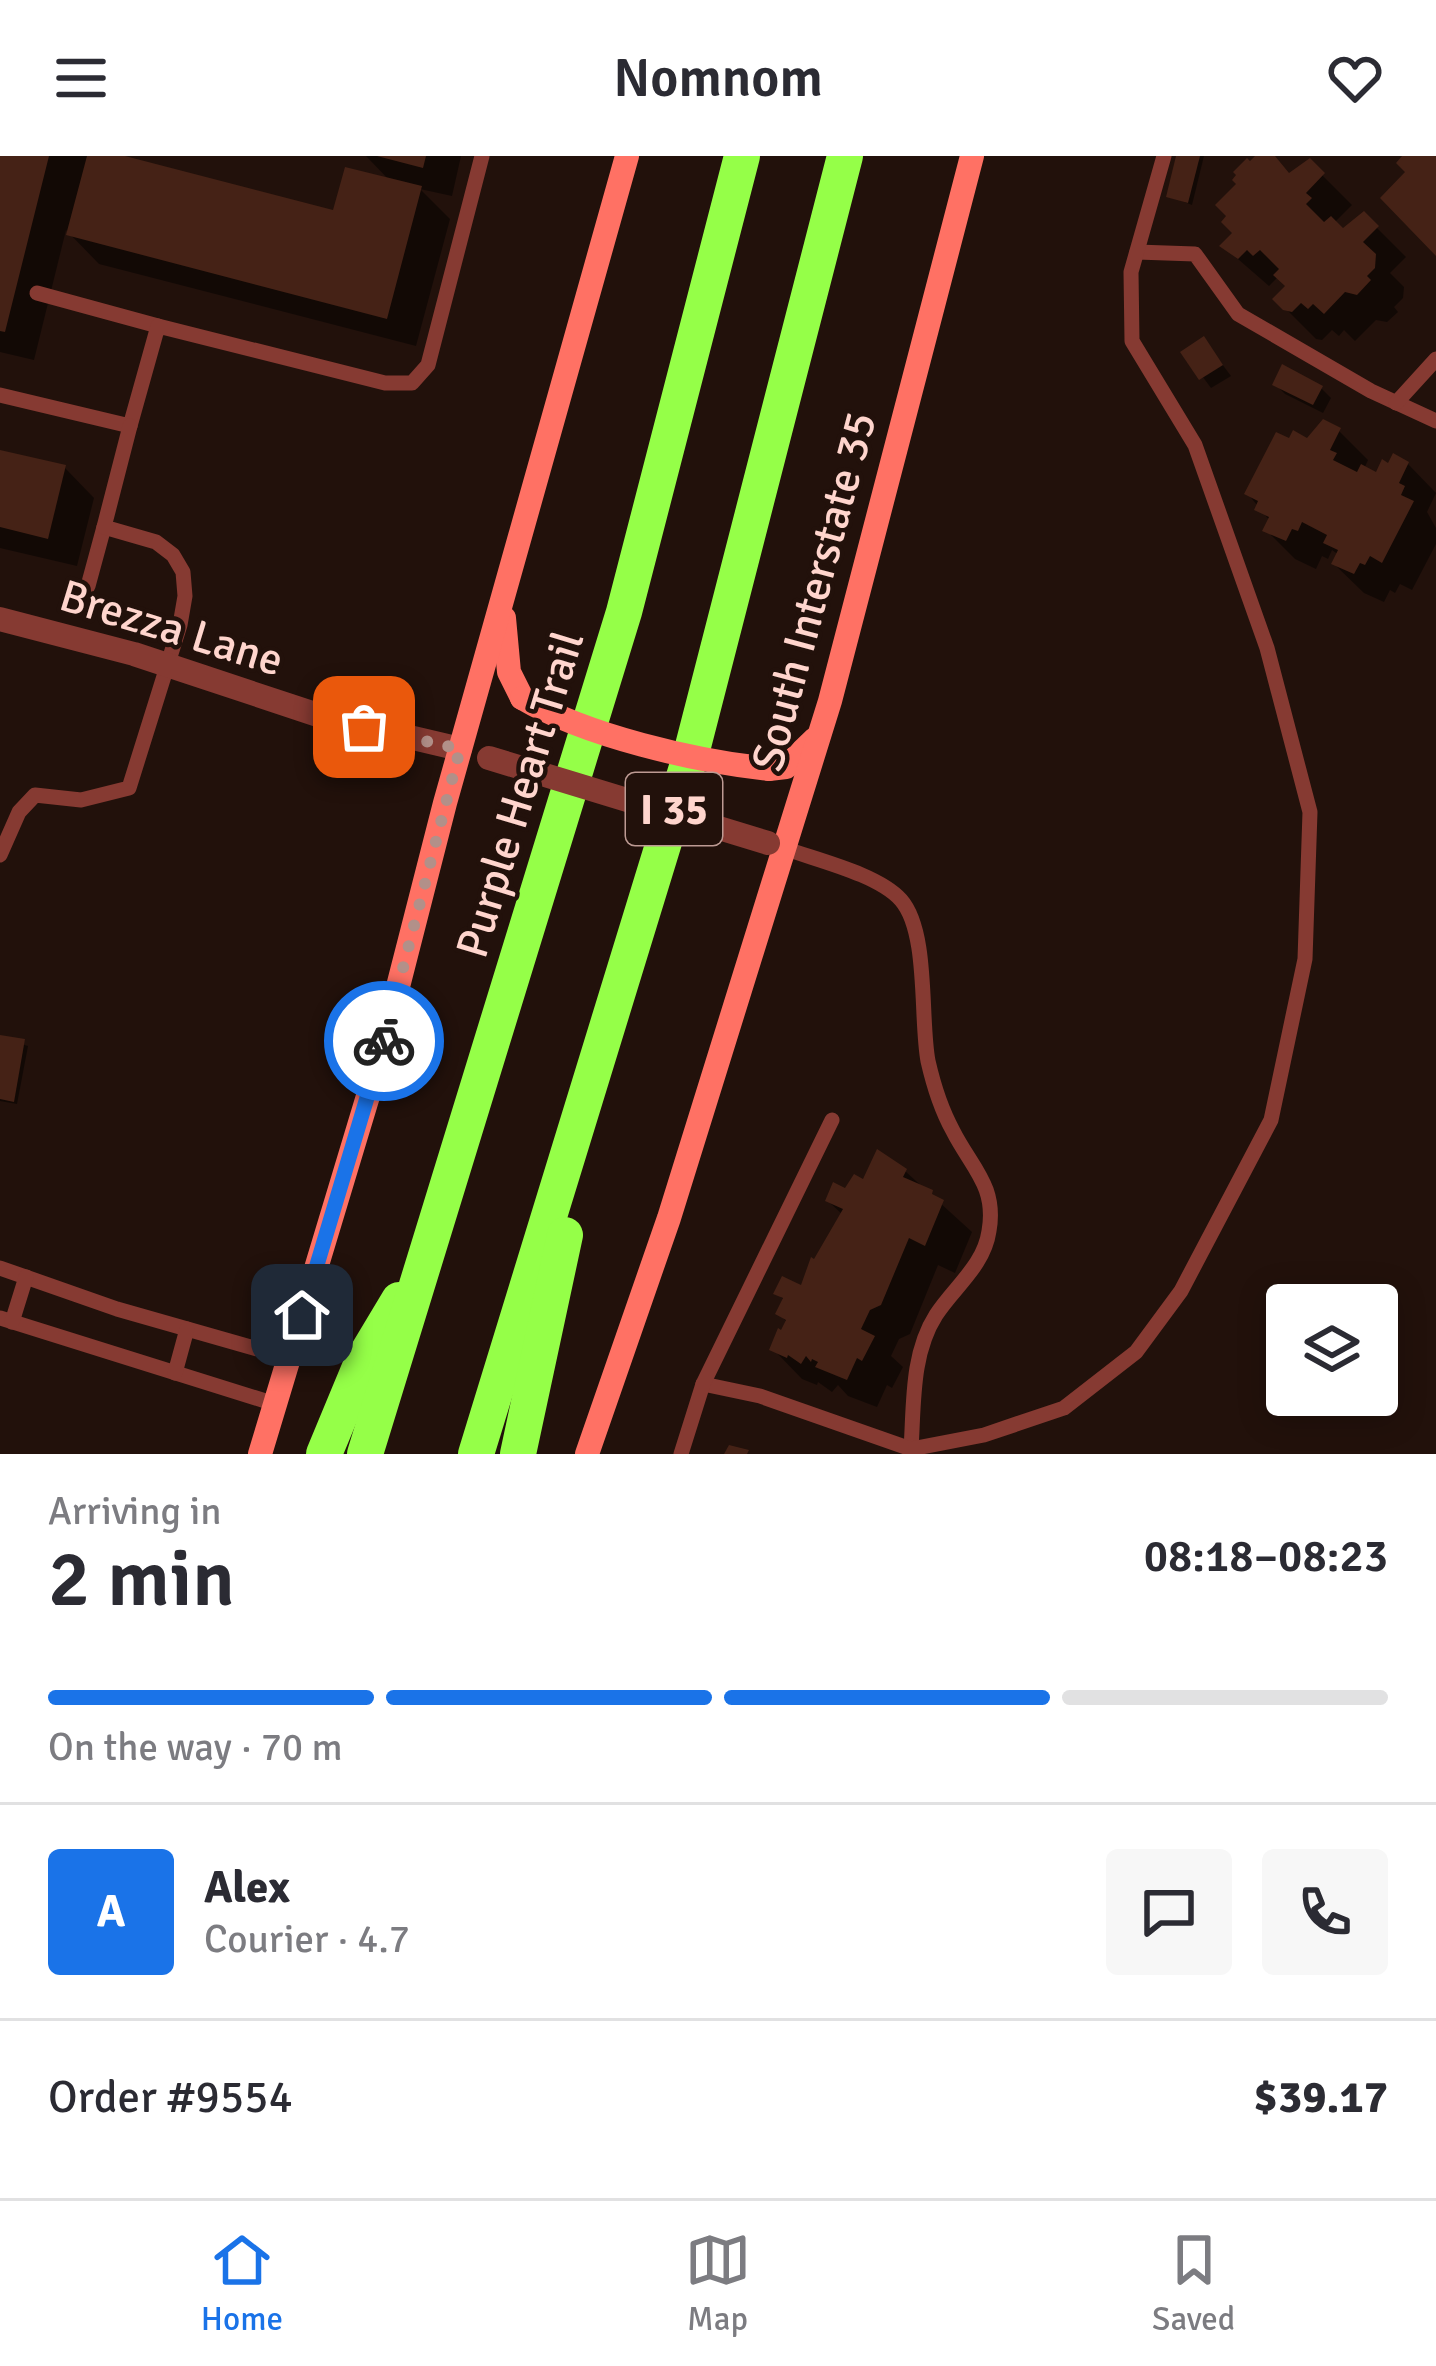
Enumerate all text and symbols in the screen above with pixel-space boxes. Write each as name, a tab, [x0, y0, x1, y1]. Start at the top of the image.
icon: menu	[48, 45, 114, 111]
text: Nomnom	[613, 45, 823, 112]
icon: heart	[1322, 45, 1388, 111]
street label: South Interstate 35	[740, 406, 889, 777]
street label: Brezza Lane	[53, 568, 290, 688]
street label: Purple Heart Trail	[445, 625, 596, 964]
pin	[313, 676, 415, 778]
icon: bag	[331, 694, 397, 760]
road number: I 35	[626, 773, 722, 845]
courier	[324, 981, 444, 1101]
icon: bike	[351, 1008, 417, 1074]
pin	[251, 1264, 353, 1366]
icon: home	[269, 1282, 335, 1348]
map controls	[1266, 1284, 1398, 1416]
button: layers	[1266, 1284, 1398, 1416]
text: Arriving in	[48, 1487, 222, 1535]
text: 08:18–08:23	[1144, 1529, 1388, 1584]
text: 2 min	[48, 1532, 235, 1628]
text: On the way · 70 m	[48, 1723, 343, 1771]
button: chat	[1106, 1849, 1232, 1975]
button: phone	[1262, 1849, 1388, 1975]
text: Alex	[204, 1860, 290, 1915]
text: A	[97, 1884, 125, 1939]
text: Courier · 4.7	[204, 1915, 410, 1963]
text: Order #9554	[48, 2070, 293, 2125]
text: $39.17	[1254, 2070, 1388, 2125]
tab: Home	[201, 2227, 283, 2340]
tab: Map	[685, 2227, 751, 2340]
tab: Saved	[1152, 2227, 1235, 2340]

